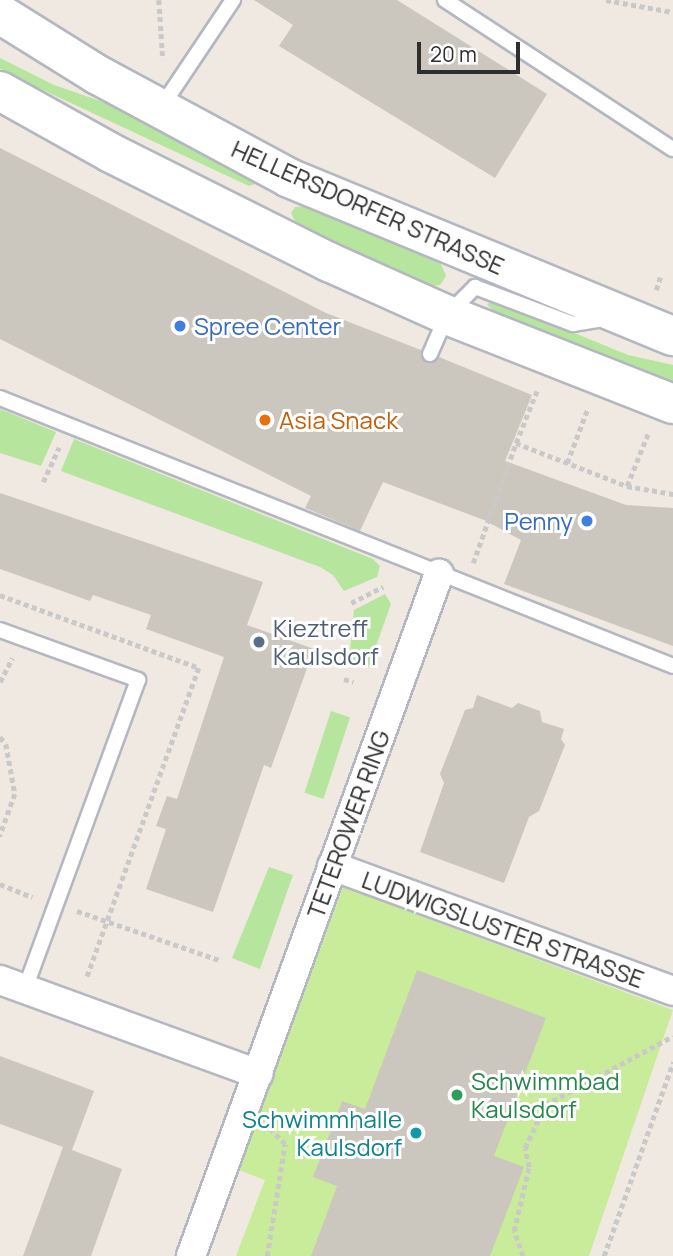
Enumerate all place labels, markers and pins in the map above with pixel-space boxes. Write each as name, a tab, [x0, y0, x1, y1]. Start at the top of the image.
place label: Spree Center	[194, 312, 341, 340]
marker: Spree Center	[172, 318, 188, 334]
place label: Asia Snack	[279, 406, 398, 434]
marker: Asia Snack	[257, 412, 273, 428]
place label: Penny	[504, 507, 573, 535]
marker: Penny	[579, 513, 595, 529]
place label: Kieztreff Kaulsdorf	[273, 614, 379, 670]
marker: Kieztreff Kaulsdorf	[251, 634, 267, 650]
place label: Schwimmbad Kaulsdorf	[471, 1067, 620, 1123]
marker: Schwimmbad Kaulsdorf	[449, 1087, 465, 1103]
place label: Schwimmhalle Kaulsdorf	[242, 1105, 402, 1161]
marker: Schwimmhalle Kaulsdorf	[408, 1125, 424, 1141]

